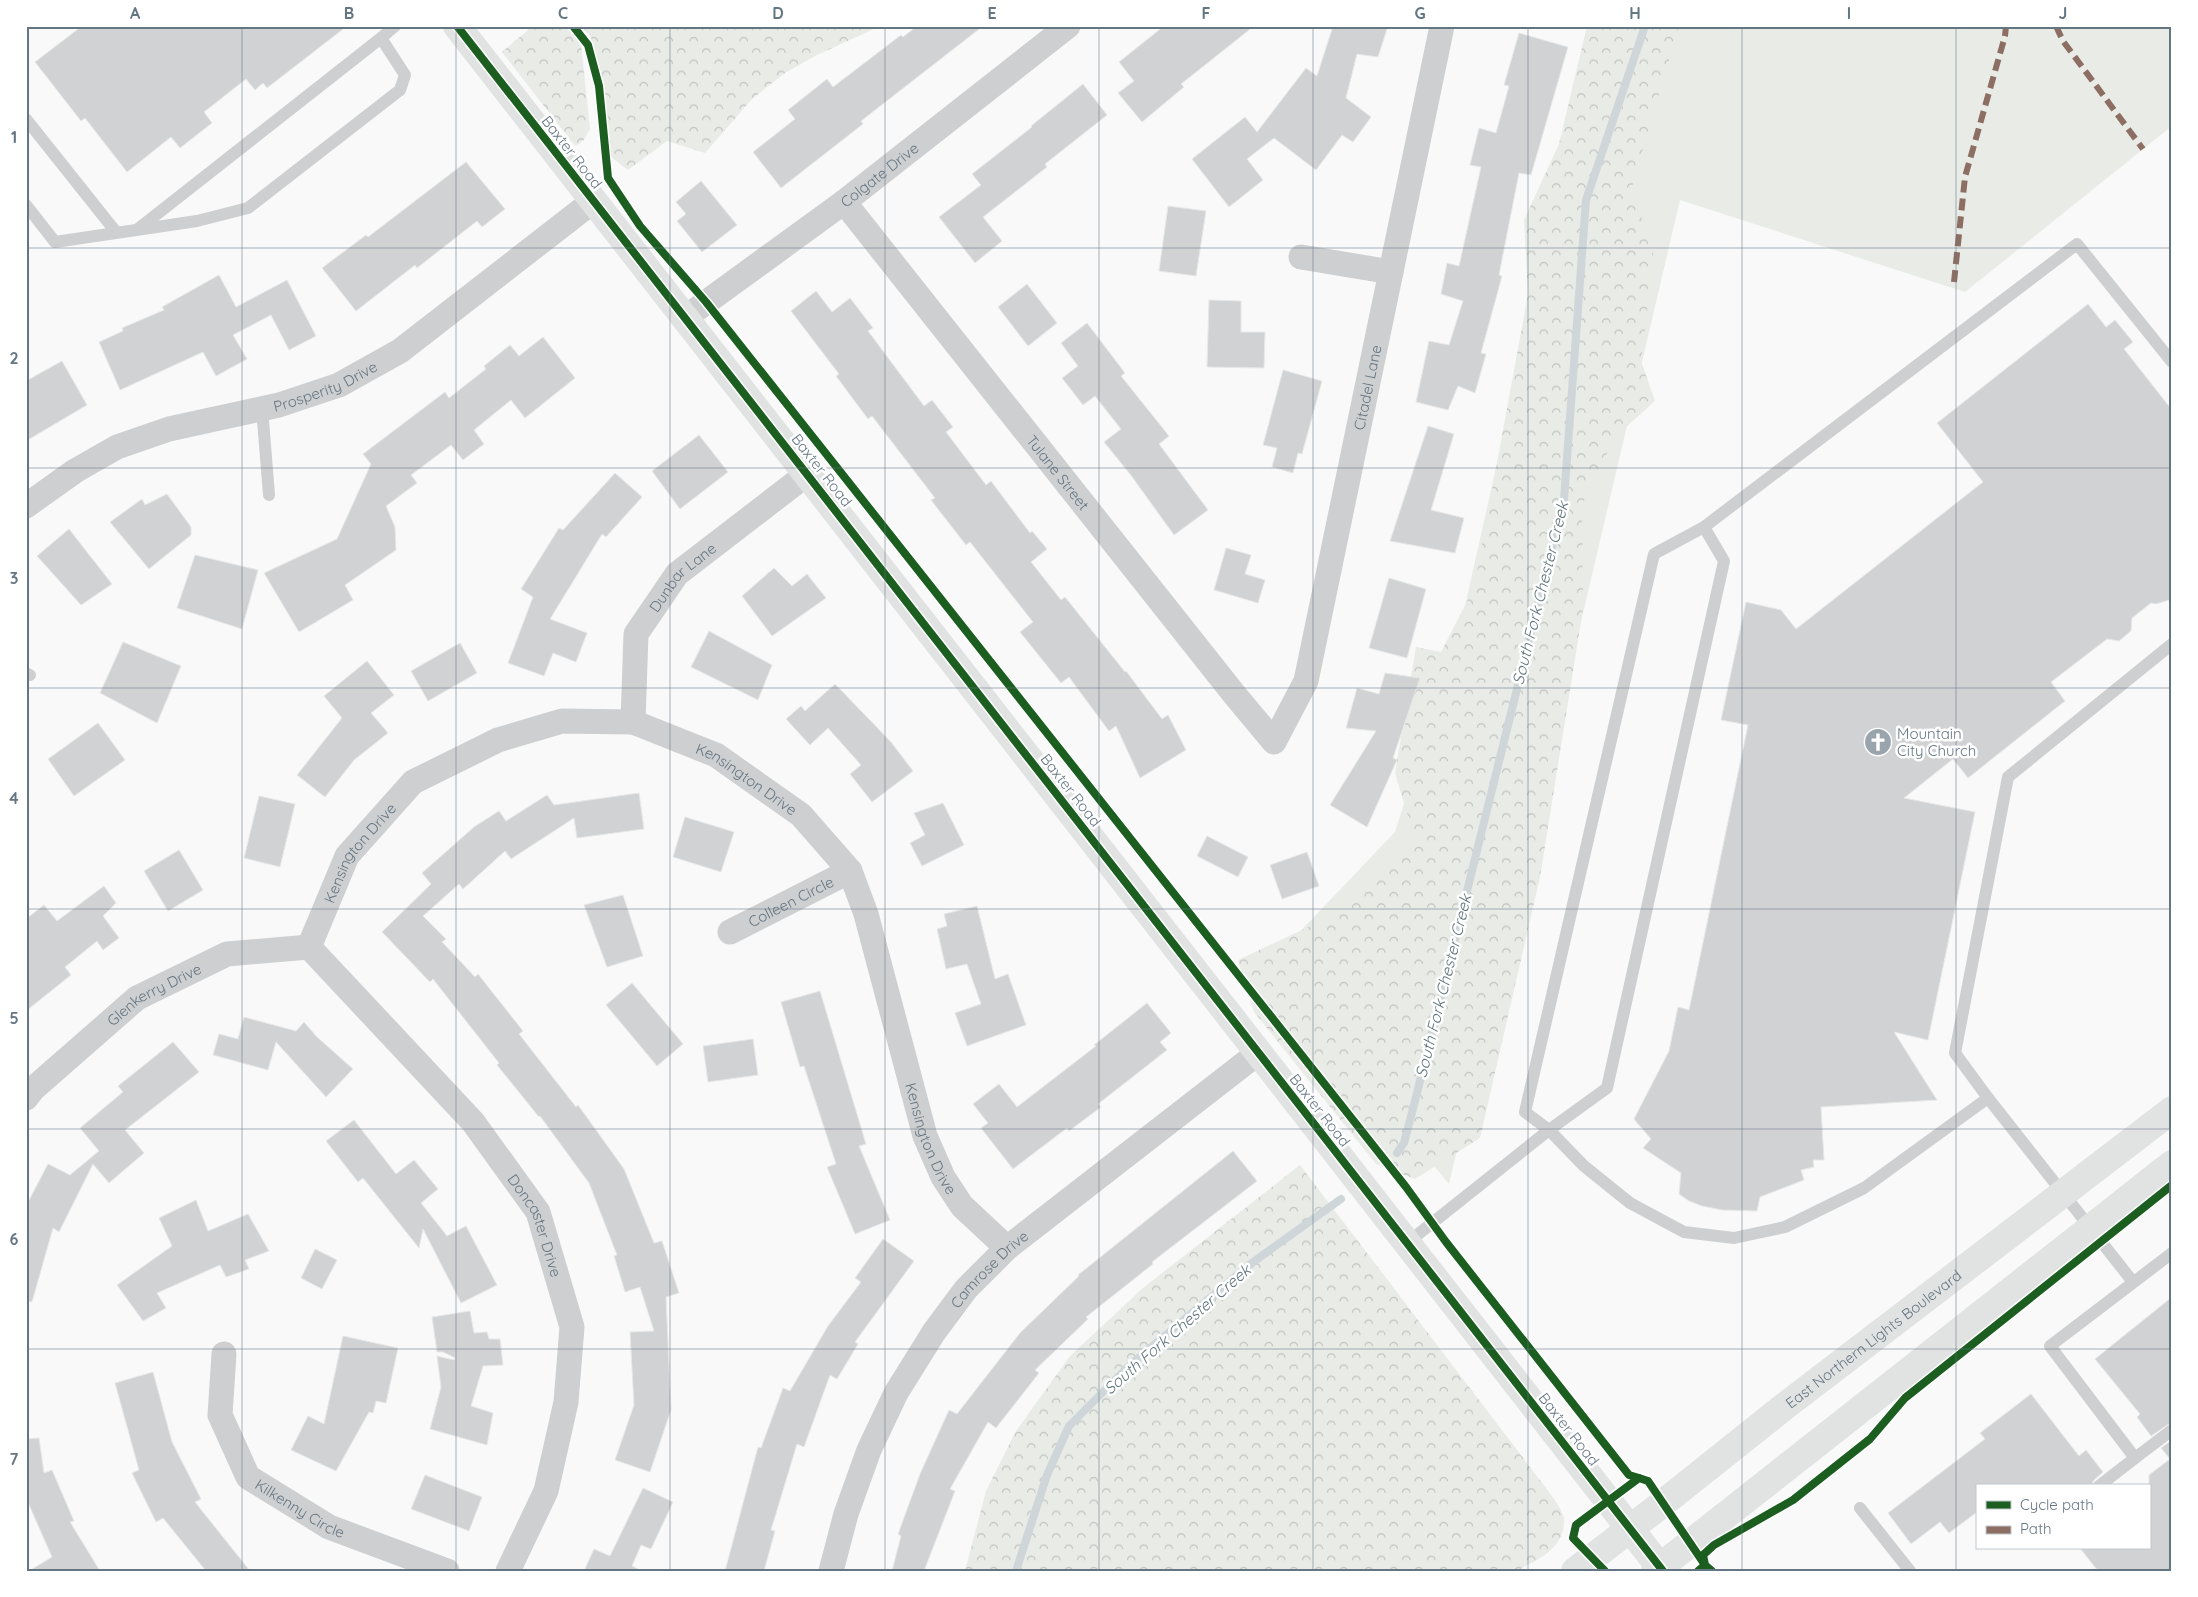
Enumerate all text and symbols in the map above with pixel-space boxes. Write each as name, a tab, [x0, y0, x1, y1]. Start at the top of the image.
text: A	[130, 3, 141, 23]
text: B	[344, 3, 354, 23]
text: C	[558, 3, 568, 23]
text: D	[772, 3, 784, 23]
text: E	[987, 3, 997, 23]
text: F	[1202, 3, 1211, 23]
text: G	[1414, 3, 1426, 23]
text: H	[1629, 3, 1641, 23]
text: I	[1847, 3, 1851, 23]
text: J	[2059, 3, 2067, 23]
street label: Baxter Road	[538, 112, 606, 192]
text: 1	[11, 127, 17, 147]
street label: Colgate Drive	[836, 138, 922, 211]
street label: Citadel Lane	[1349, 343, 1385, 432]
text: 2	[9, 348, 19, 368]
street label: Prosperity Drive	[271, 356, 380, 415]
street label: Baxter Road	[788, 430, 856, 510]
street label: Tulane Street	[1023, 431, 1094, 514]
water label: South Fork Chester Creek	[1508, 498, 1573, 687]
street label: Dunbar Lane	[644, 538, 720, 616]
text: 3	[10, 568, 18, 588]
place label: Mountain City Church	[1897, 724, 1976, 760]
church icon: Mountain City Church	[1863, 727, 1893, 757]
street label: Kensington Drive	[693, 738, 801, 819]
street label: Baxter Road	[1037, 750, 1105, 830]
text: 4	[9, 788, 19, 808]
street label: Kensington Drive	[319, 799, 400, 906]
street label: Colleen Circle	[745, 872, 837, 931]
water label: South Fork Chester Creek	[1411, 891, 1476, 1080]
street label: Glenkerry Drive	[103, 959, 204, 1030]
text: 5	[9, 1008, 19, 1028]
street label: Baxter Road	[1286, 1070, 1354, 1150]
street label: Kensington Drive	[902, 1081, 961, 1198]
street label: Doncaster Drive	[504, 1170, 566, 1279]
street label: Camrose Drive	[946, 1226, 1032, 1311]
text: 6	[10, 1229, 19, 1249]
water label: South Fork Chester Creek	[1099, 1259, 1256, 1398]
street label: East Northern Lights Boulevard	[1781, 1265, 1965, 1412]
street label: Baxter Road	[1535, 1389, 1603, 1469]
text: 7	[10, 1449, 19, 1469]
street label: Kilkenny Circle	[252, 1474, 347, 1542]
legend	[1976, 1484, 2150, 1550]
text: Cycle path	[2020, 1495, 2094, 1514]
text: Path	[2020, 1519, 2052, 1538]

